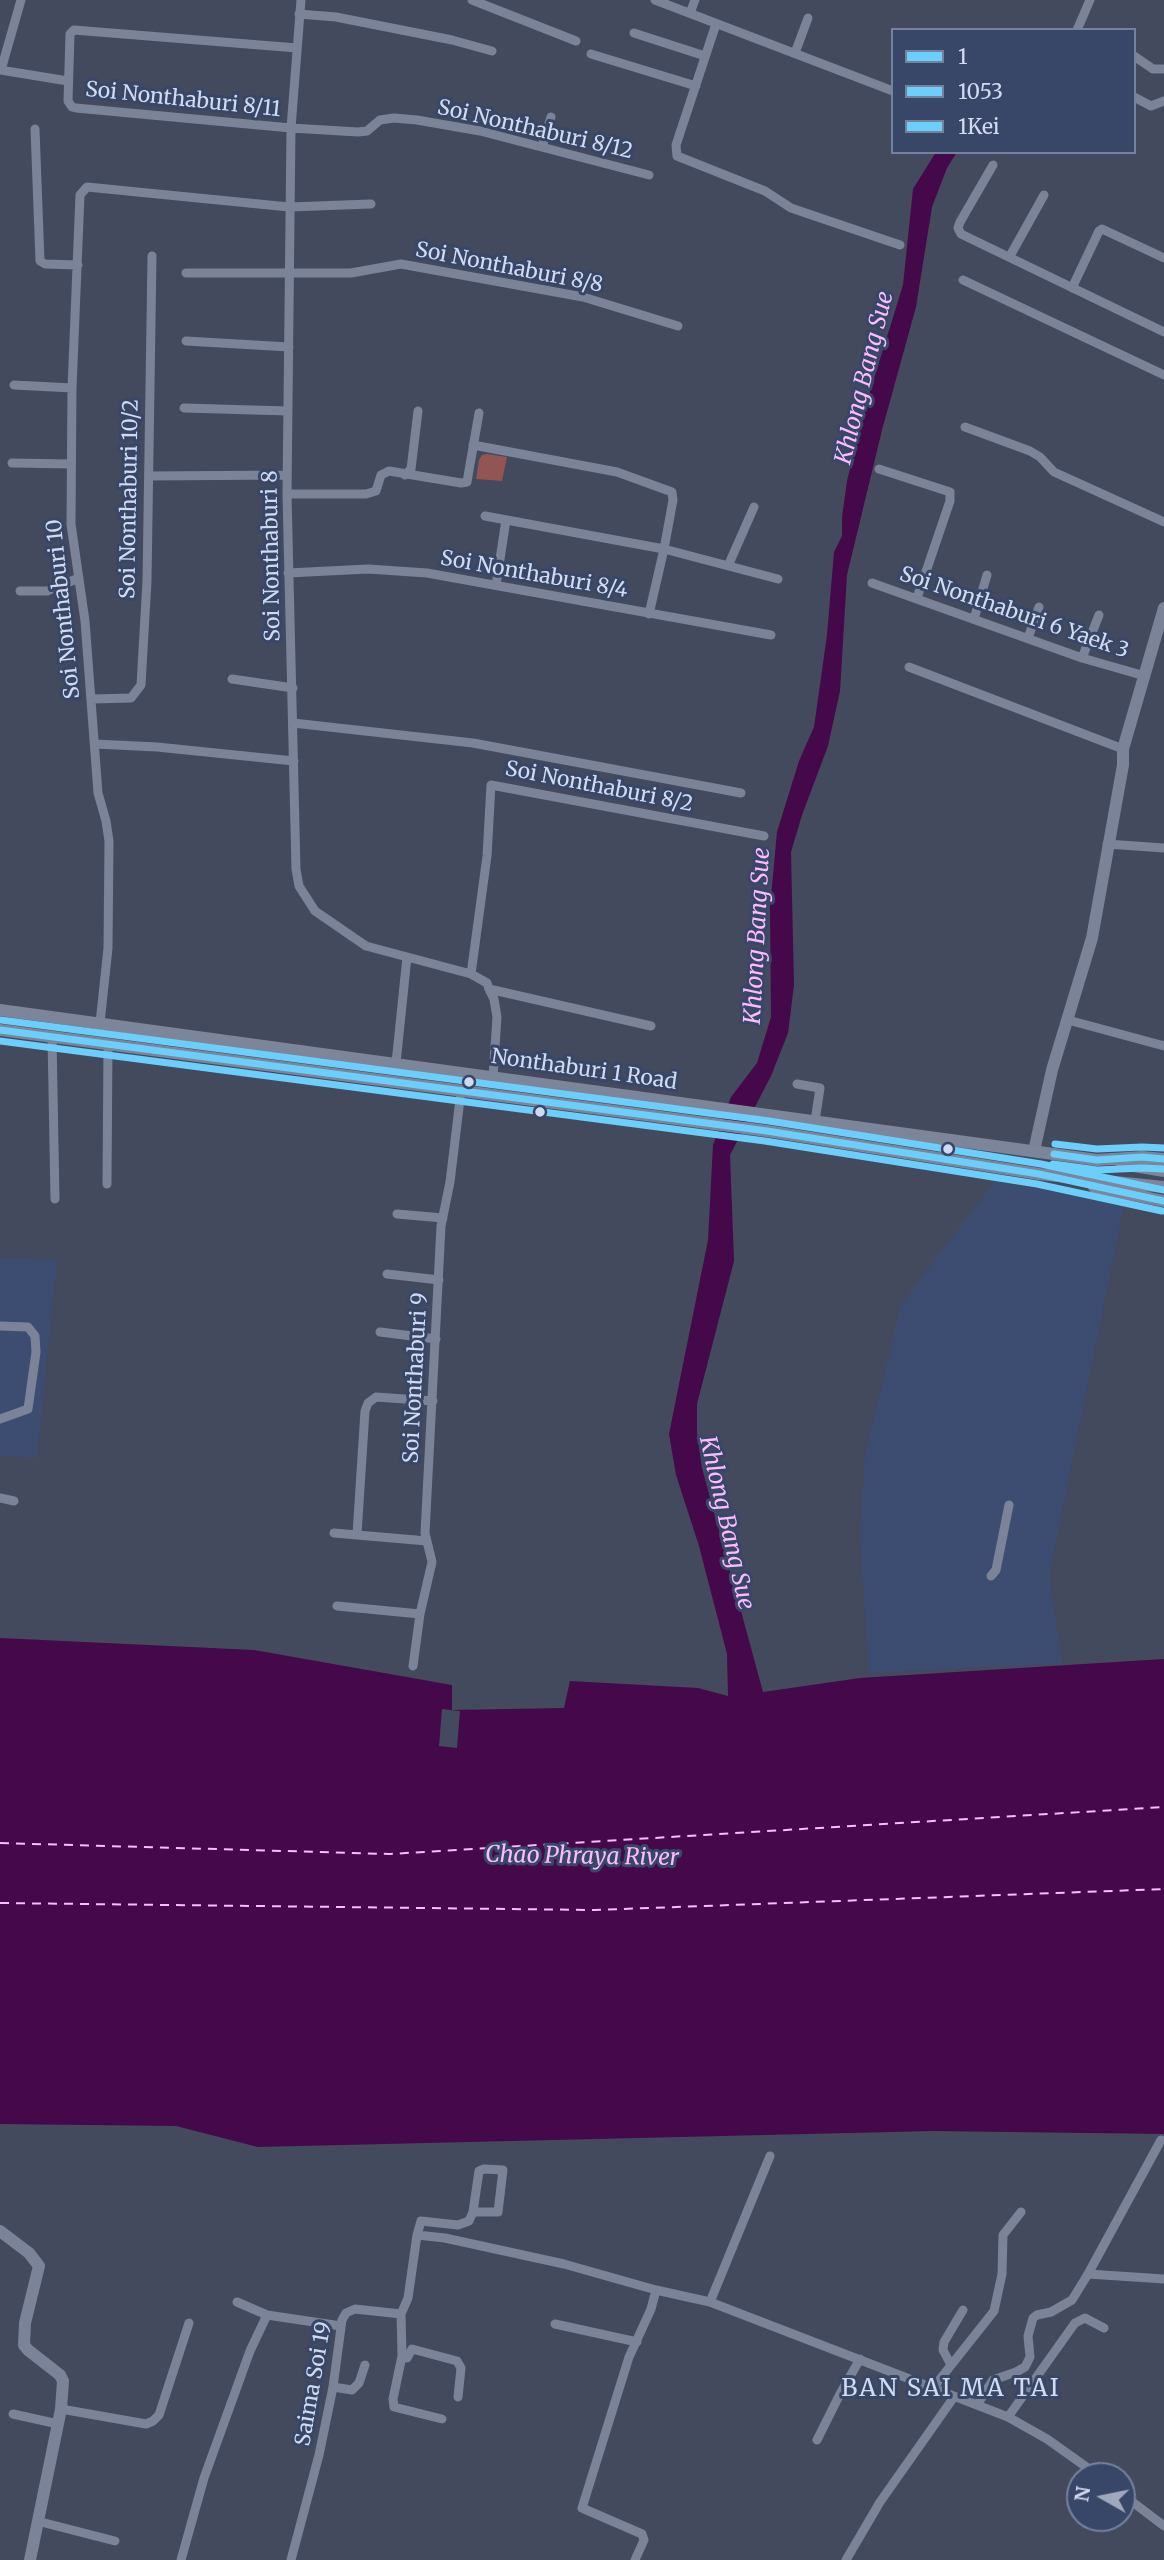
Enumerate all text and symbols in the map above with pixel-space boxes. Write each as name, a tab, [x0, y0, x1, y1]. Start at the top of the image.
legend	[891, 28, 1136, 154]
text: 1	[958, 43, 968, 70]
street label: Soi Nonthaburi 8/11	[84, 77, 282, 123]
text: 1053	[958, 78, 1003, 105]
street label: Soi Nonthaburi 8/12	[435, 95, 635, 165]
text: 1Kei	[958, 113, 1000, 140]
street label: Soi Nonthaburi 8/8	[413, 237, 605, 299]
water label: Khlong Bang Sue	[830, 289, 900, 467]
street label: Soi Nonthaburi 10/2	[116, 399, 144, 599]
street label: Soi Nonthaburi 8	[258, 470, 286, 642]
street label: Soi Nonthaburi 10	[42, 518, 86, 700]
street label: Soi Nonthaburi 8/4	[438, 546, 630, 604]
street label: Soi Nonthaburi 6 Yaek 3	[896, 562, 1132, 664]
street label: Soi Nonthaburi 8/2	[503, 756, 695, 818]
water label: Khlong Bang Sue	[740, 847, 776, 1025]
street label: Nonthaburi 1 Road	[489, 1044, 679, 1096]
unlabelled marker	[462, 1075, 476, 1089]
unlabelled marker	[533, 1105, 547, 1119]
unlabelled marker	[941, 1142, 955, 1156]
street label: Soi Nonthaburi 9	[399, 1292, 433, 1464]
water label: Khlong Bang Sue	[693, 1434, 759, 1612]
water label: Chao Phraya River	[485, 1842, 679, 1872]
street label: Saima Soi 19	[291, 2320, 337, 2448]
district label: BAN SAI MA TAI	[843, 2375, 1059, 2403]
north arrow	[1066, 2462, 1136, 2532]
text: N	[1069, 2485, 1095, 2503]

